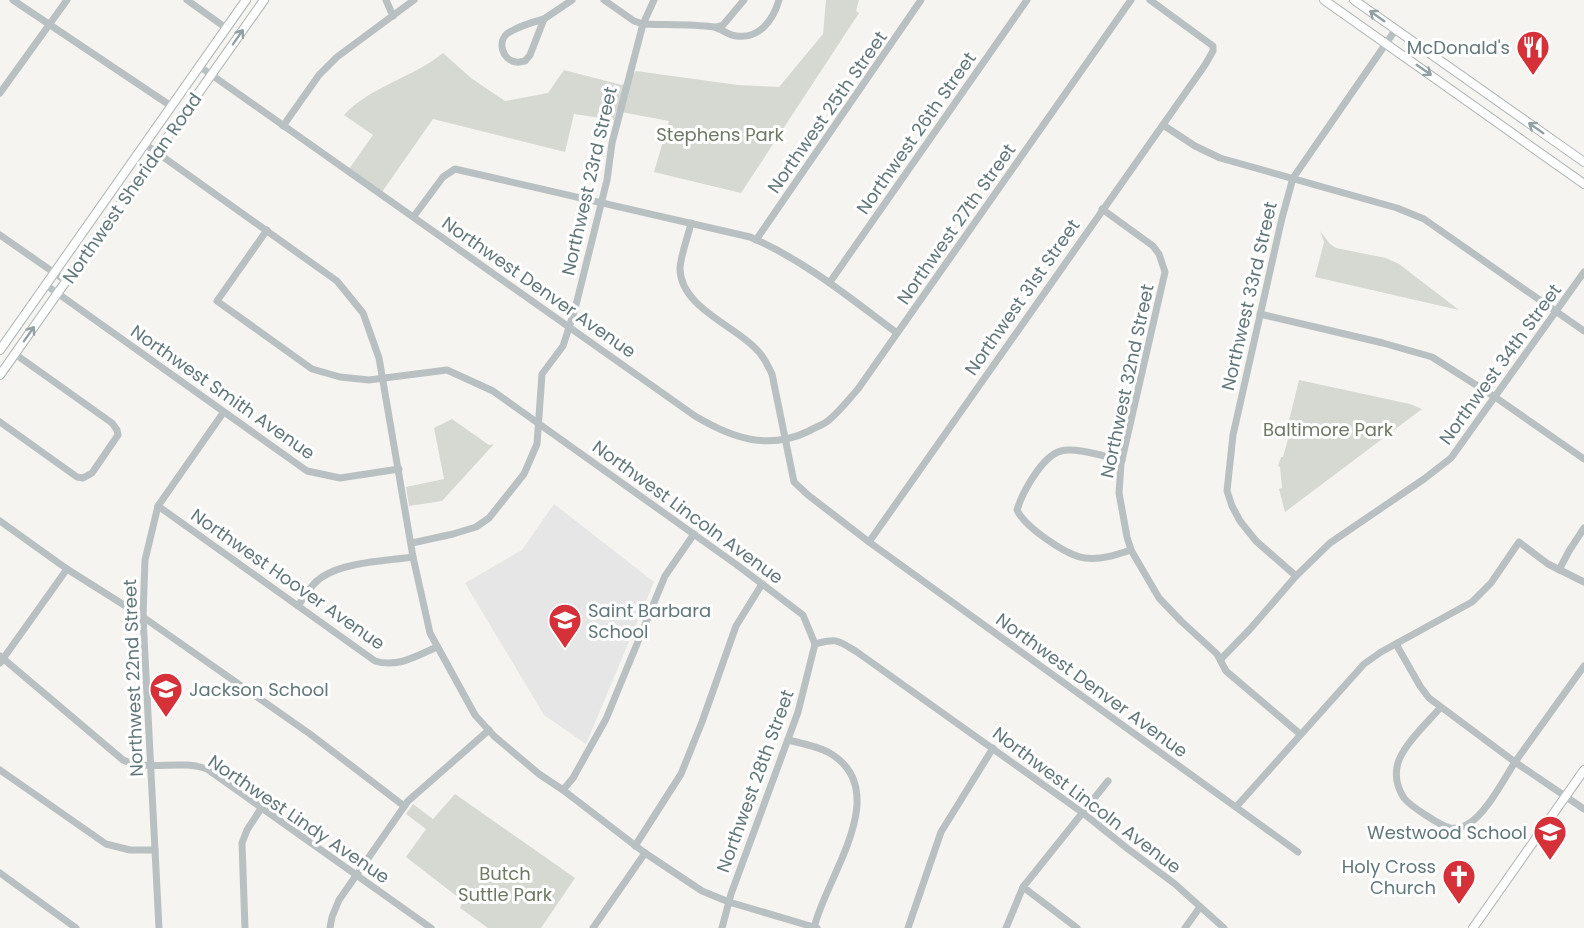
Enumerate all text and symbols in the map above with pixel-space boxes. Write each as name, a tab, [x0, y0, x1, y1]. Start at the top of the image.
one-way arrow	[1369, 10, 1385, 22]
street label: Northwest 25th Street	[761, 26, 893, 198]
restaurant icon: McDonald's	[1515, 29, 1551, 76]
one-way arrow	[232, 30, 244, 46]
place label: McDonald's	[1407, 35, 1510, 60]
street label: Northwest 26th Street	[850, 47, 982, 219]
one-way arrow	[1415, 64, 1431, 76]
street label: Northwest 23rd Street	[555, 84, 623, 278]
street label: Northwest Sheridan Road	[57, 88, 207, 288]
park label: Stephens Park	[656, 122, 784, 147]
one-way arrow	[1529, 122, 1545, 134]
street label: Northwest 27th Street	[891, 138, 1021, 310]
street label: Northwest 33rd Street	[1215, 199, 1283, 393]
street label: Northwest Denver Avenue	[437, 210, 641, 364]
street label: Northwest 31st Street	[959, 214, 1085, 380]
street label: Northwest 34th Street	[1433, 279, 1567, 449]
street label: Northwest 32nd Street	[1094, 282, 1160, 480]
street label: Northwest Smith Avenue	[126, 319, 320, 465]
one-way arrow	[23, 327, 35, 343]
park label: Baltimore Park	[1263, 417, 1394, 442]
street label: Northwest Lincoln Avenue	[588, 434, 788, 590]
street label: Northwest Hoover Avenue	[186, 502, 390, 656]
street label: Northwest 22nd Street	[117, 579, 149, 777]
place label: Saint Barbara School	[588, 598, 711, 644]
school or university icon: Saint Barbara School	[547, 602, 583, 649]
street label: Northwest Denver Avenue	[991, 607, 1193, 763]
school or university icon: Jackson School	[148, 671, 184, 718]
place label: Jackson School	[189, 677, 329, 702]
street label: Northwest 28th Street	[710, 686, 800, 876]
street label: Northwest Lincoln Avenue	[988, 721, 1186, 879]
street label: Northwest Lindy Avenue	[203, 749, 395, 889]
school or university icon: Westwood School	[1532, 814, 1568, 861]
place label: Westwood School	[1367, 820, 1527, 845]
place label: Holy Cross Church	[1342, 854, 1436, 900]
church icon: Holy Cross Church	[1441, 858, 1477, 905]
park label: Butch Suttle Park	[458, 861, 553, 907]

